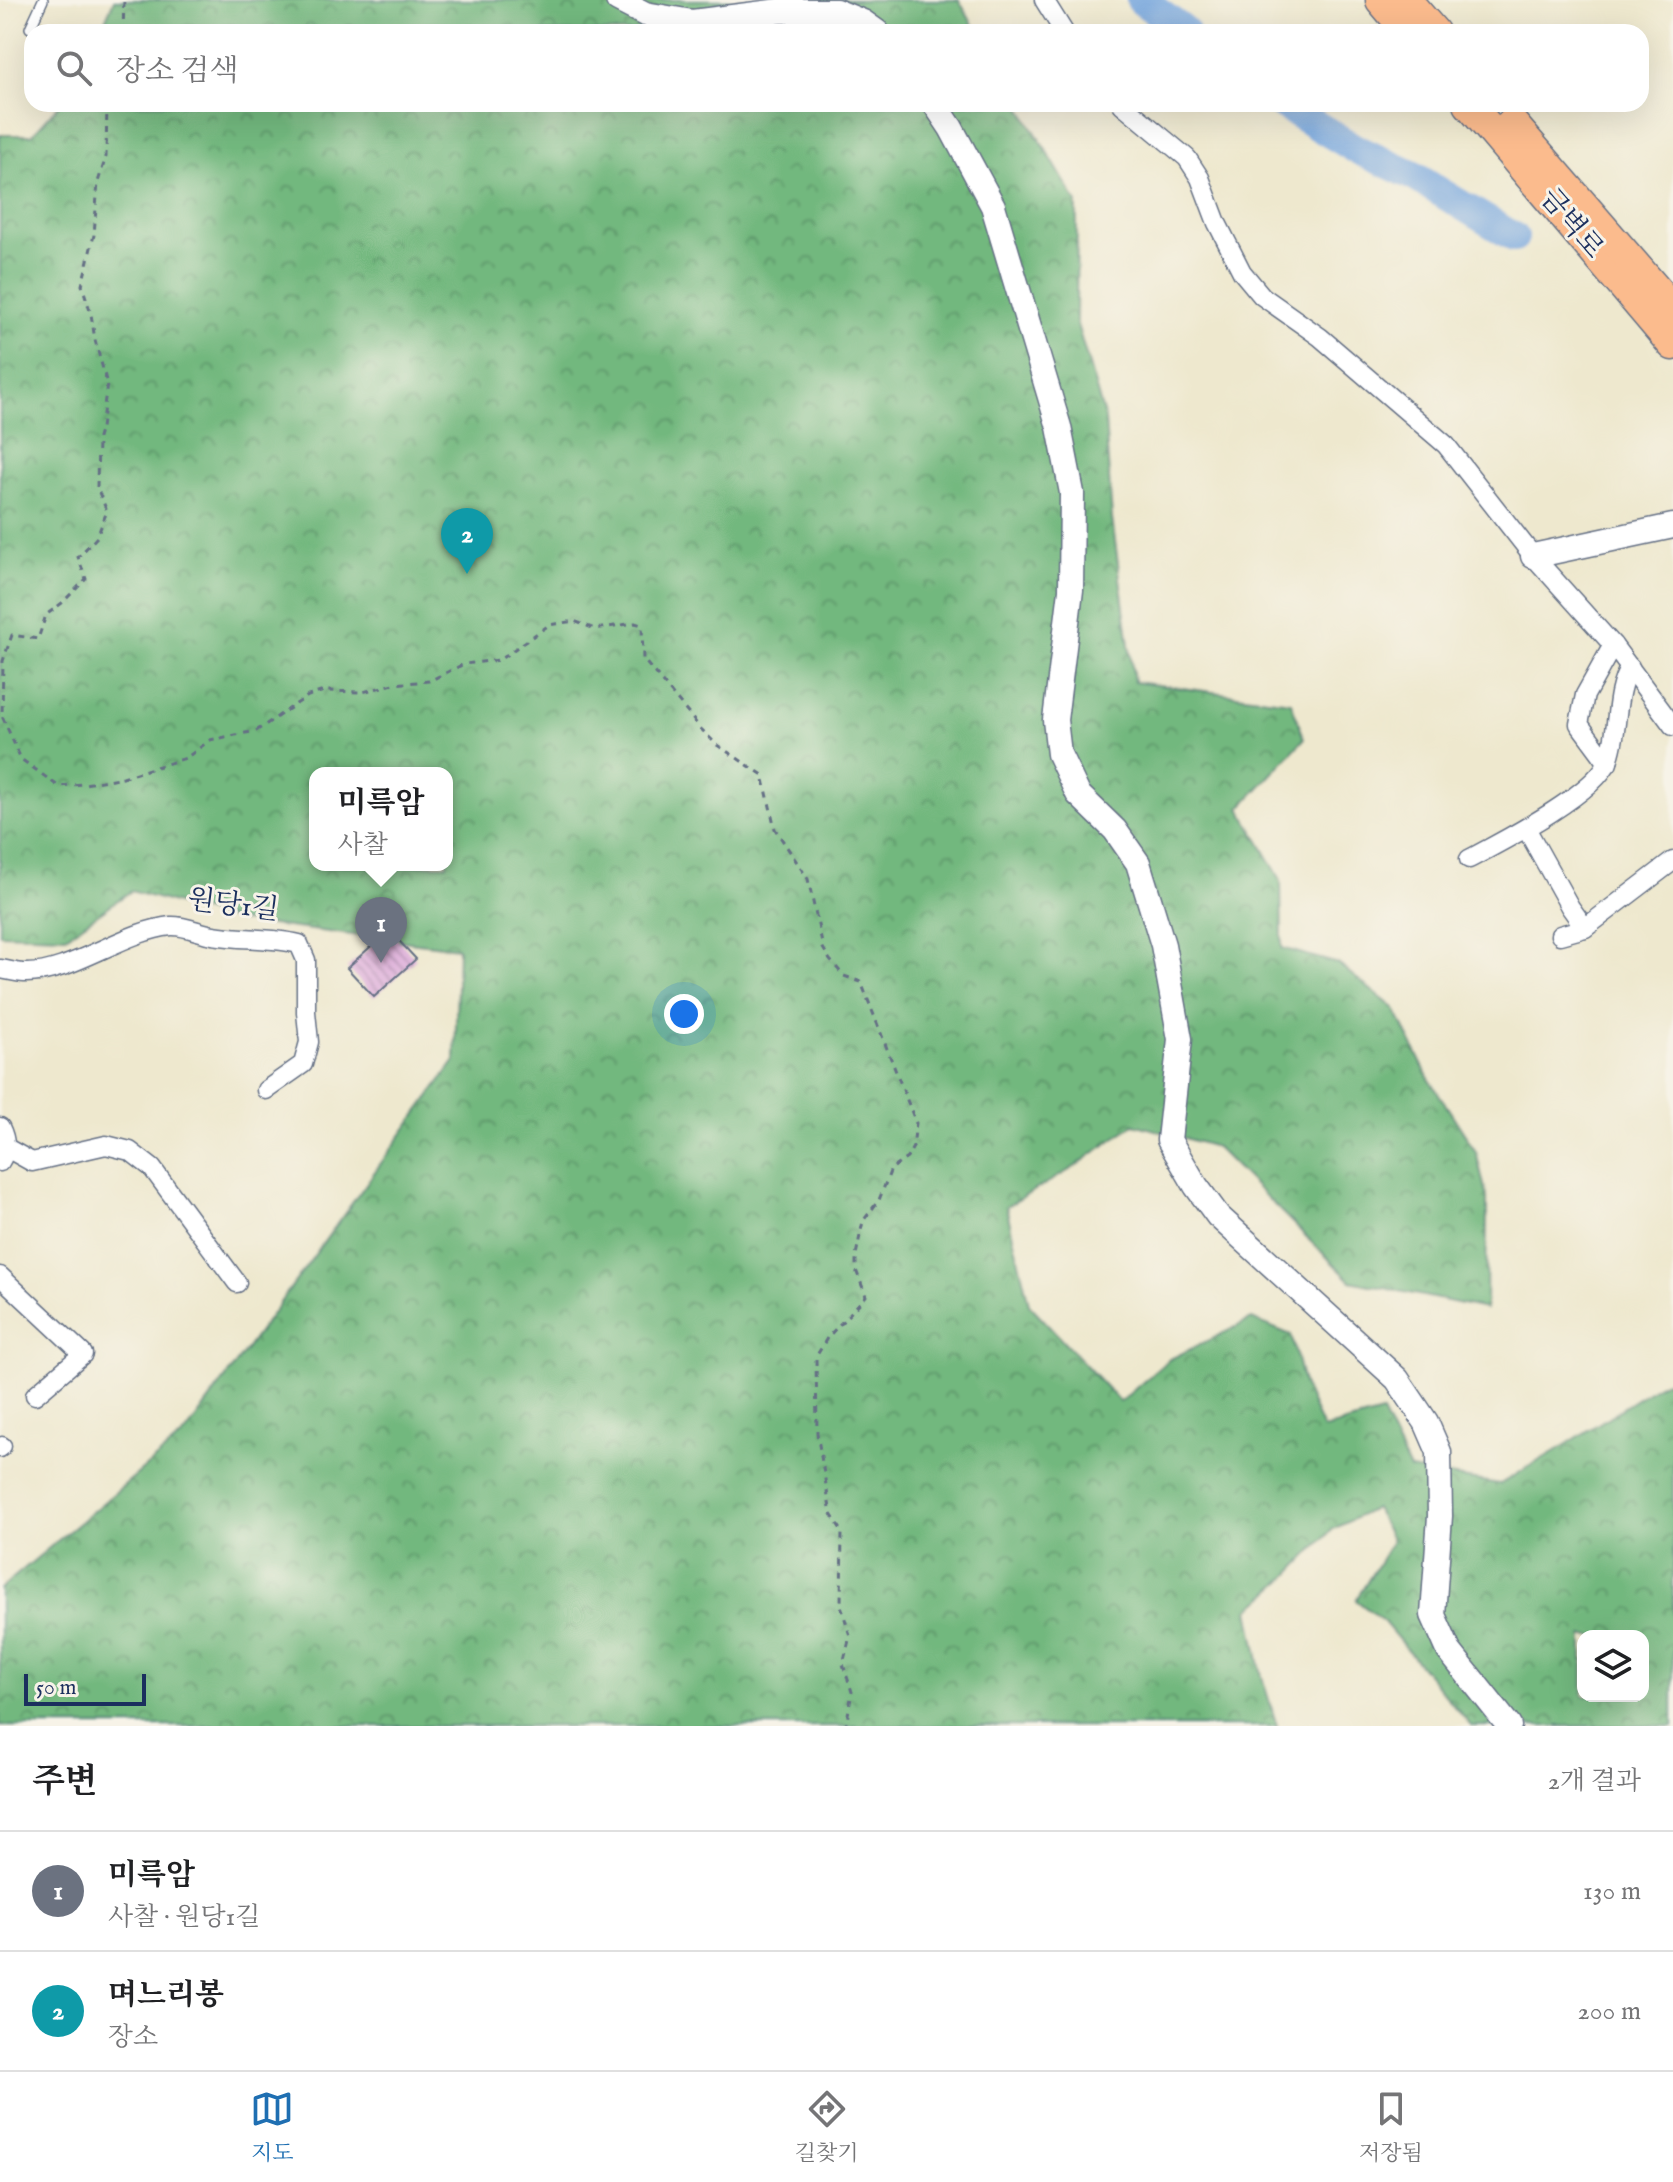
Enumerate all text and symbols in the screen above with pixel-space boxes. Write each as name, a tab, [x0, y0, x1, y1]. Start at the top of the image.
search box	[24, 24, 1649, 112]
icon: search	[52, 46, 96, 90]
text: 장소 검색	[116, 53, 238, 91]
street label: 금벽로	[1532, 182, 1610, 266]
pin: 2	[441, 508, 493, 574]
popup	[309, 767, 453, 871]
text: 미륵암	[338, 785, 424, 823]
text: 사찰	[338, 829, 388, 862]
street label: 원당1길	[185, 883, 281, 929]
pin: 1	[355, 897, 407, 963]
your location	[664, 994, 704, 1034]
map controls	[1577, 1630, 1649, 1702]
button: layers	[1577, 1630, 1649, 1702]
scale bar	[24, 1670, 146, 1706]
text: 50 m	[36, 1674, 77, 1702]
text: 주변	[32, 1761, 98, 1804]
text: 2개 결과	[1548, 1765, 1641, 1798]
text: 미륵암	[108, 1857, 195, 1895]
text: 1	[53, 1875, 63, 1908]
text: 130 m	[1583, 1875, 1641, 1908]
text: 사찰 · 원당1길	[108, 1901, 260, 1934]
text: 며느리봉	[108, 1977, 224, 2015]
text: 2	[52, 1995, 64, 2028]
text: 200 m	[1577, 1995, 1641, 2028]
text: 장소	[108, 2021, 158, 2054]
tab: 지도	[250, 2087, 294, 2168]
tab: 길찾기	[795, 2087, 858, 2168]
tab: 저장됨	[1359, 2087, 1423, 2168]

